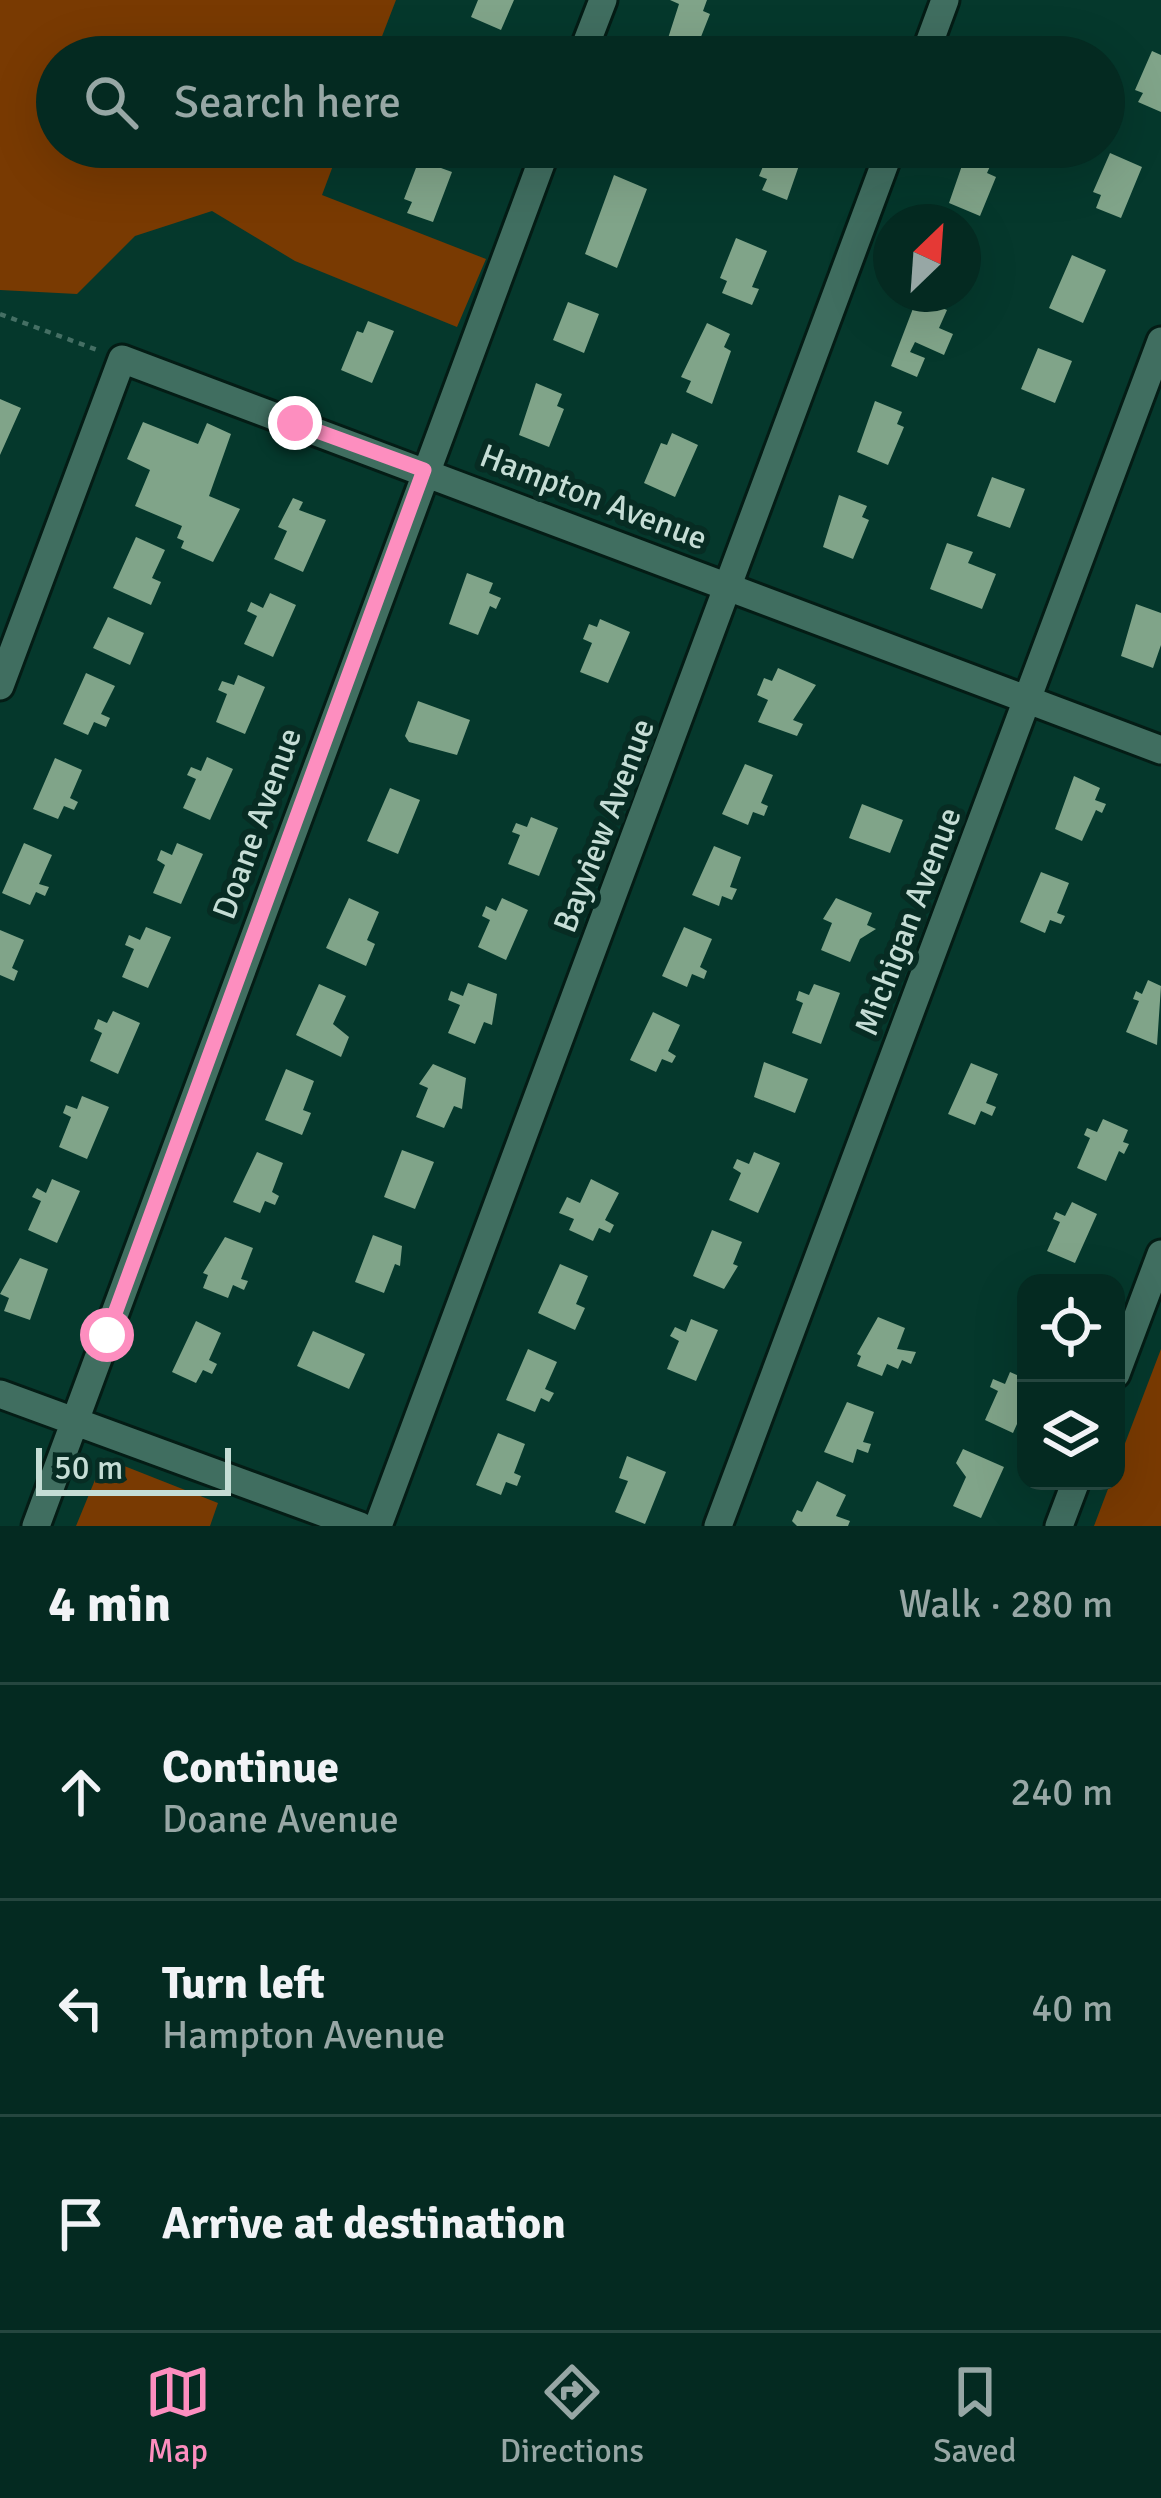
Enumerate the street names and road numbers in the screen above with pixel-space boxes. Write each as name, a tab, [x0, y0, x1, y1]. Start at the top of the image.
street label: Hampton Avenue	[474, 435, 713, 559]
street label: Bayview Avenue	[545, 713, 664, 938]
street label: Doane Avenue	[204, 722, 311, 925]
street label: Michigan Avenue	[846, 802, 971, 1041]

